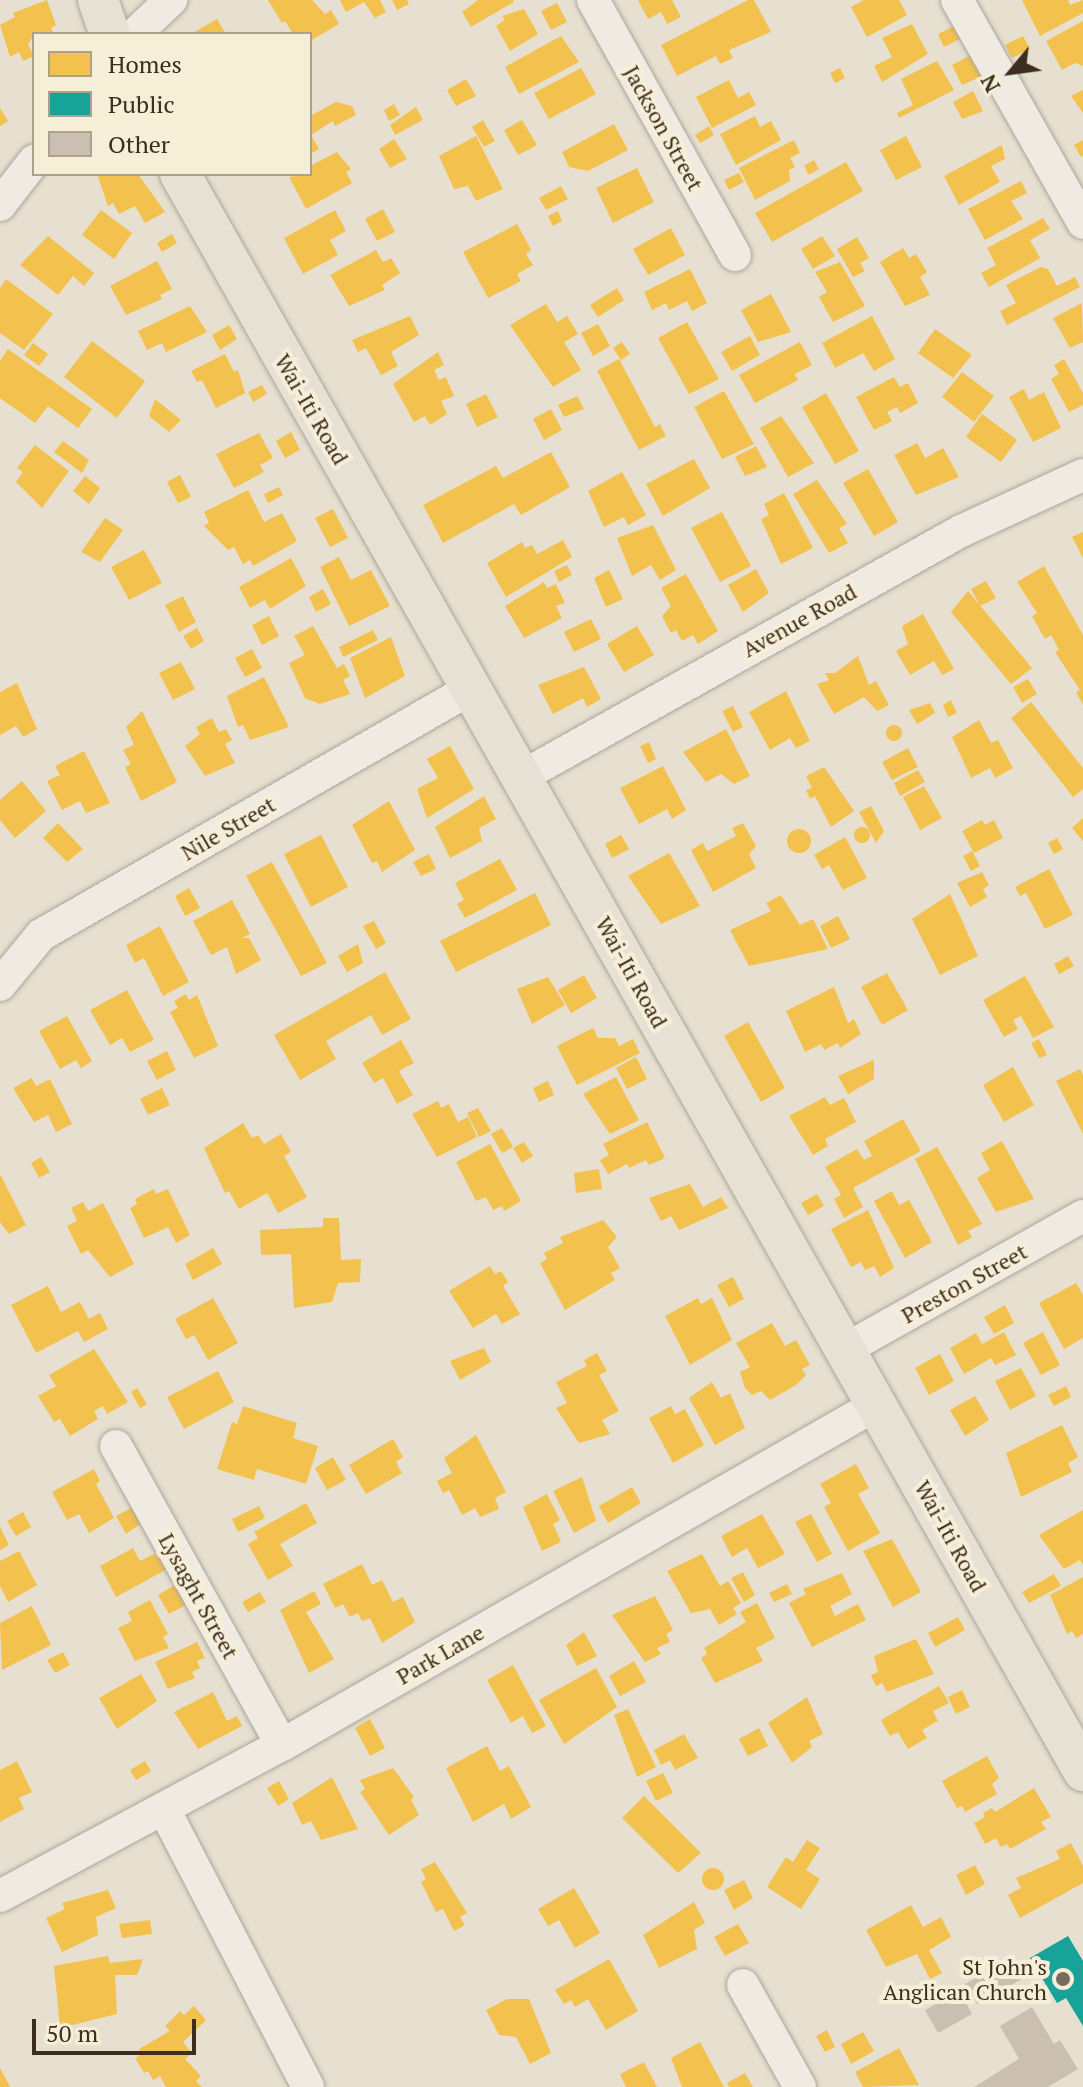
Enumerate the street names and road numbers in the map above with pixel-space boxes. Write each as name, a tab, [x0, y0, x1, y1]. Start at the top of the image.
street label: Jackson Street	[619, 61, 709, 195]
street label: Wai-Iti Road	[270, 349, 354, 469]
street label: Avenue Road	[737, 578, 861, 662]
street label: Nile Street	[176, 790, 280, 866]
street label: Wai-Iti Road	[591, 912, 673, 1032]
street label: Preston Street	[897, 1238, 1031, 1328]
street label: Wai-Iti Road	[910, 1476, 992, 1596]
street label: Lysaght Street	[154, 1529, 244, 1663]
street label: Park Lane	[392, 1618, 488, 1690]

